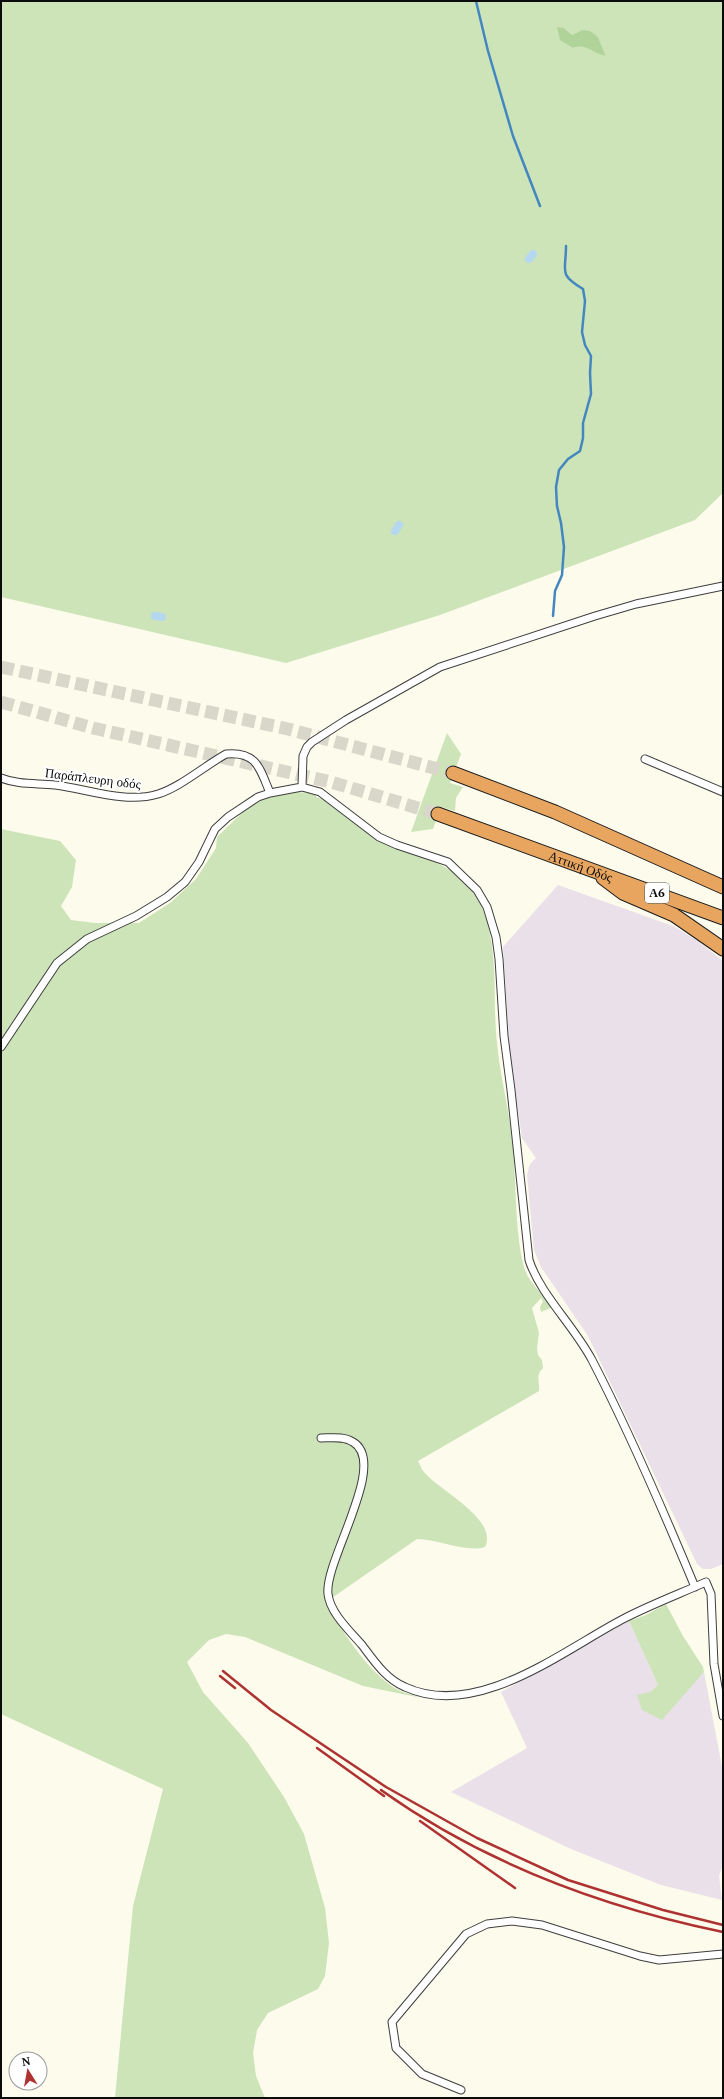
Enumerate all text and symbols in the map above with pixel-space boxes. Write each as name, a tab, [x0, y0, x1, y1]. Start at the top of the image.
street label: Παράπλευρη οδός	[44, 763, 143, 793]
street label: Αττική Οδός	[546, 846, 616, 886]
road number: Α6	[645, 883, 669, 903]
north arrow	[8, 2051, 48, 2091]
text: N	[21, 2053, 32, 2069]

